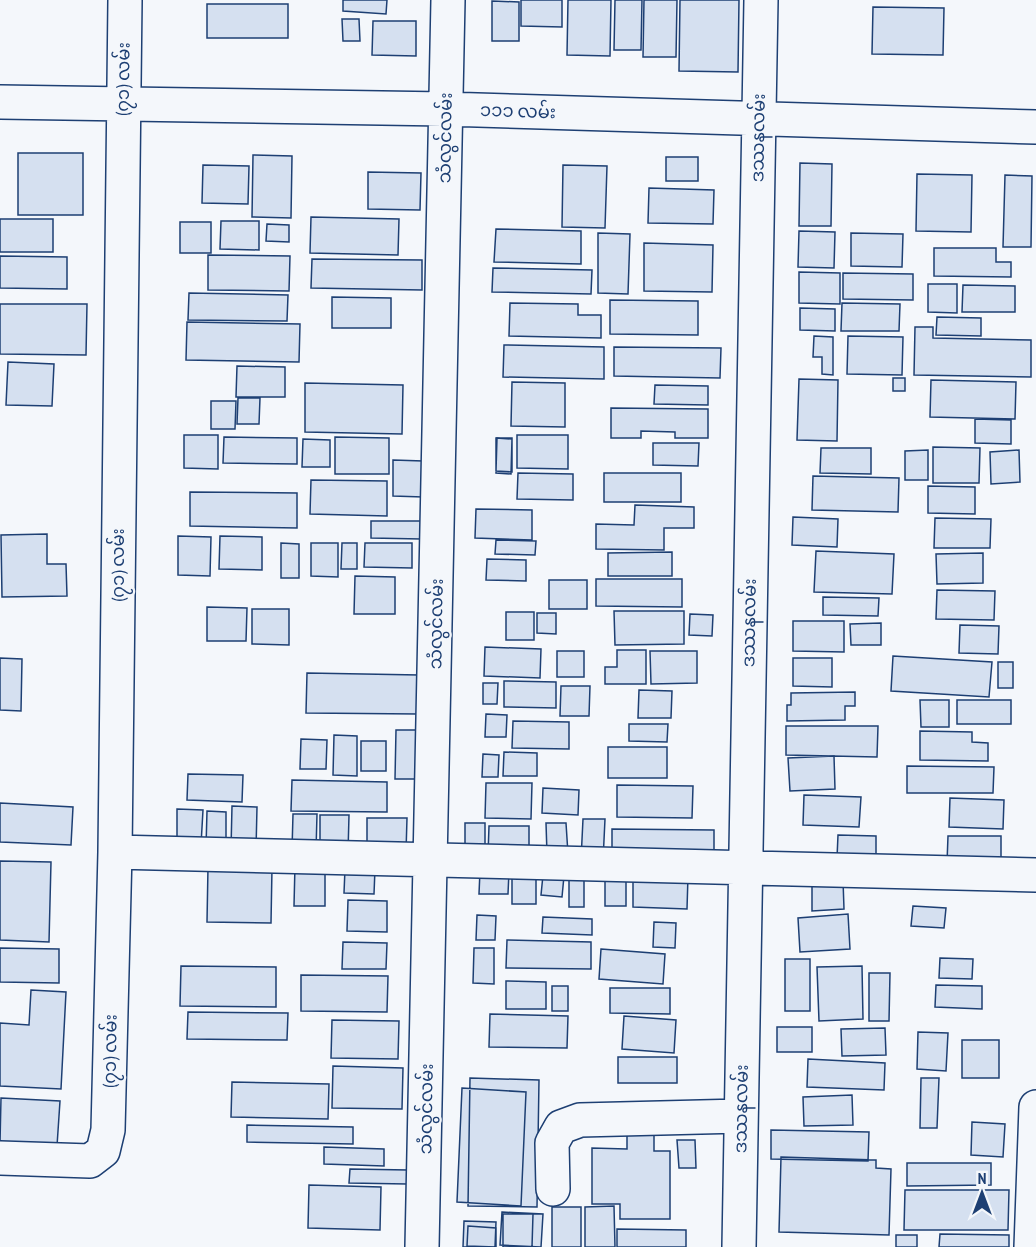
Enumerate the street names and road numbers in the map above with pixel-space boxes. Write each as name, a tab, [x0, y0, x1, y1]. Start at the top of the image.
street label: (၇၁) လမ်း	[109, 42, 139, 116]
street label: သံလွင်လမ်း	[431, 92, 461, 184]
street label: ဒဿနလမ်း	[744, 93, 774, 183]
street label: ၁၁၁ လမ်း	[480, 97, 556, 123]
street label: (၇၁) လမ်း	[105, 528, 133, 602]
street label: သံလွင်လမ်း	[422, 578, 452, 670]
street label: ဒဿနလမ်း	[735, 578, 765, 668]
street label: (၇၁) လမ်း	[96, 1014, 126, 1088]
street label: သံလွင်လမ်း	[412, 1063, 442, 1155]
street label: ဒဿနလမ်း	[727, 1064, 757, 1154]

